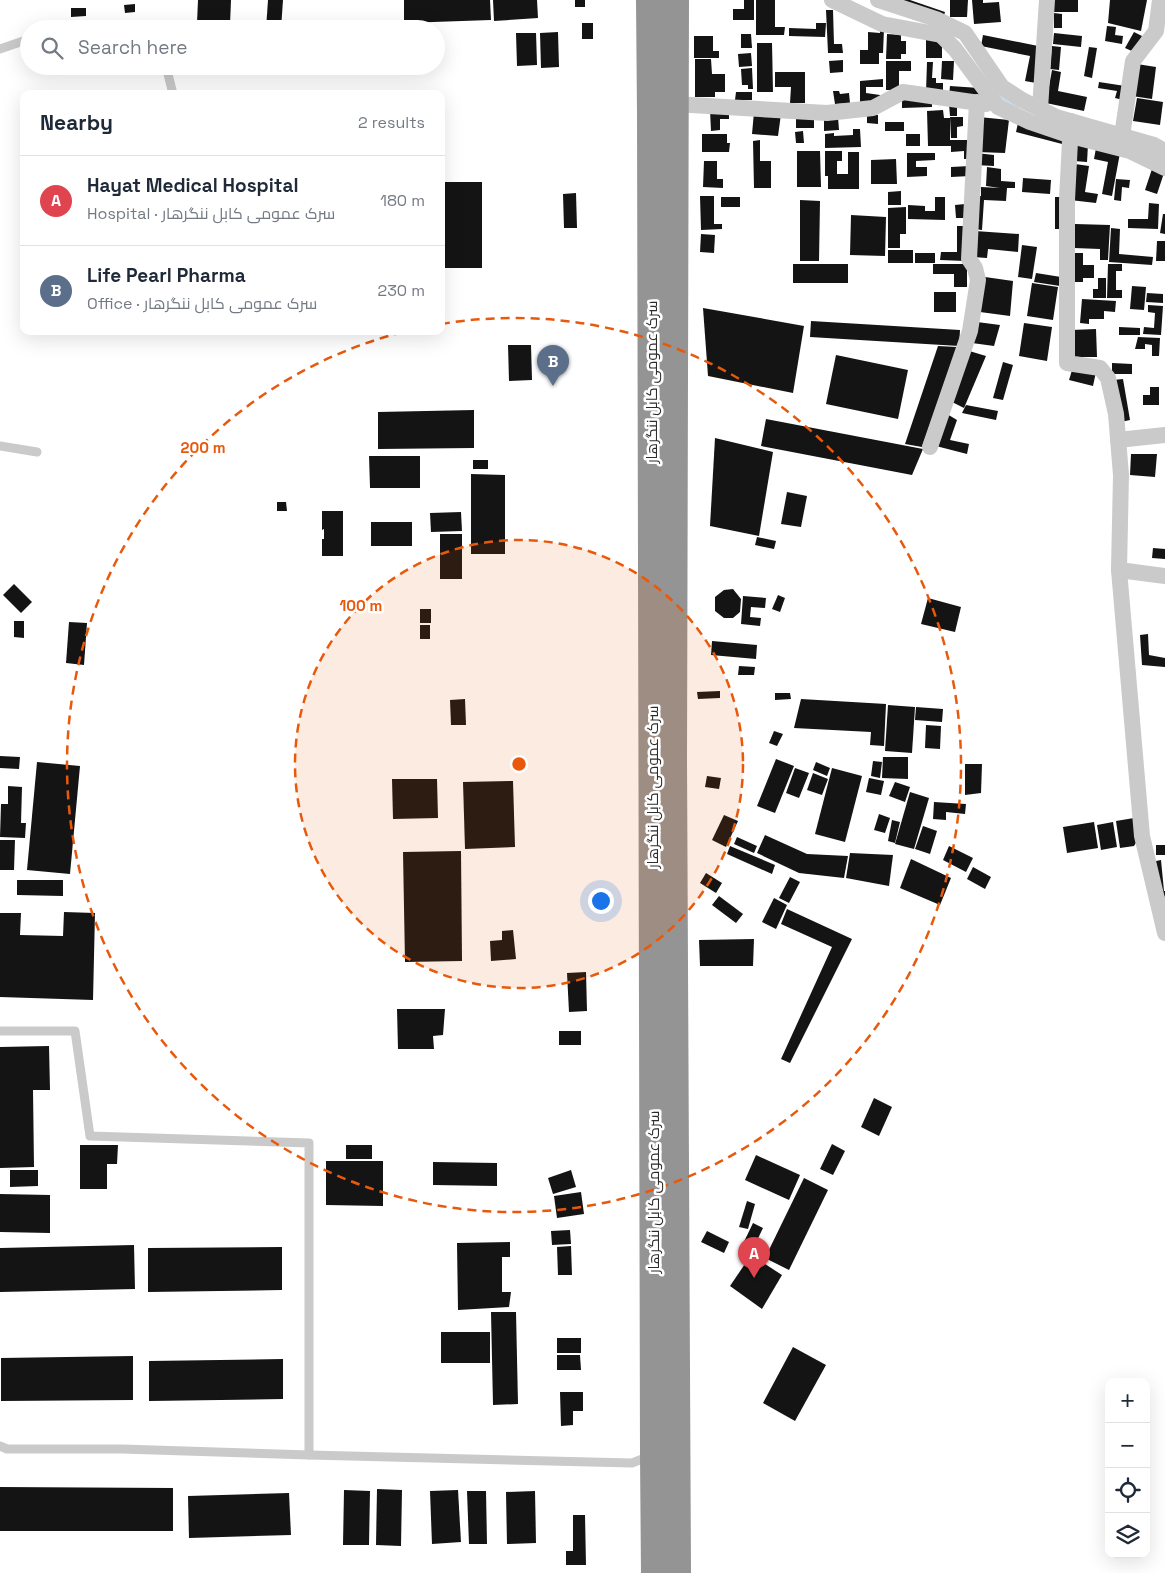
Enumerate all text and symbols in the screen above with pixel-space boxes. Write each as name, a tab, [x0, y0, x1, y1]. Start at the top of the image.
search box	[20, 20, 445, 75]
icon: search	[38, 34, 66, 62]
text: Search here	[78, 35, 188, 60]
text: Nearby	[40, 109, 113, 136]
text: 2 results	[358, 112, 425, 133]
text: Hayat Medical Hospital	[87, 173, 299, 198]
text: A	[51, 190, 61, 211]
text: 180 m	[380, 190, 425, 211]
text: Hospital · سرک عمومی کابل ننگرهار	[87, 203, 335, 224]
text: Life Pearl Pharma	[87, 263, 246, 288]
text: B	[51, 280, 61, 301]
text: 230 m	[378, 280, 425, 301]
text: Office · سرک عمومی کابل ننگرهار	[87, 293, 317, 314]
street label: سرک عمومی کابل ننگرهار	[642, 301, 662, 464]
pin: B	[537, 345, 569, 386]
text: 200 m	[181, 438, 225, 457]
text: 100 m	[340, 596, 382, 615]
street label: سرک عمومی کابل ننگرهار	[643, 706, 663, 869]
centre of rings	[510, 755, 528, 773]
your location	[588, 888, 614, 914]
street label: سرک عمومی کابل ننگرهار	[644, 1111, 664, 1274]
pin: A	[738, 1237, 770, 1278]
map controls	[1105, 1378, 1150, 1558]
button: +	[1105, 1378, 1150, 1423]
button: −	[1105, 1423, 1150, 1468]
button: locate	[1105, 1468, 1150, 1513]
button: layers	[1105, 1513, 1150, 1558]

